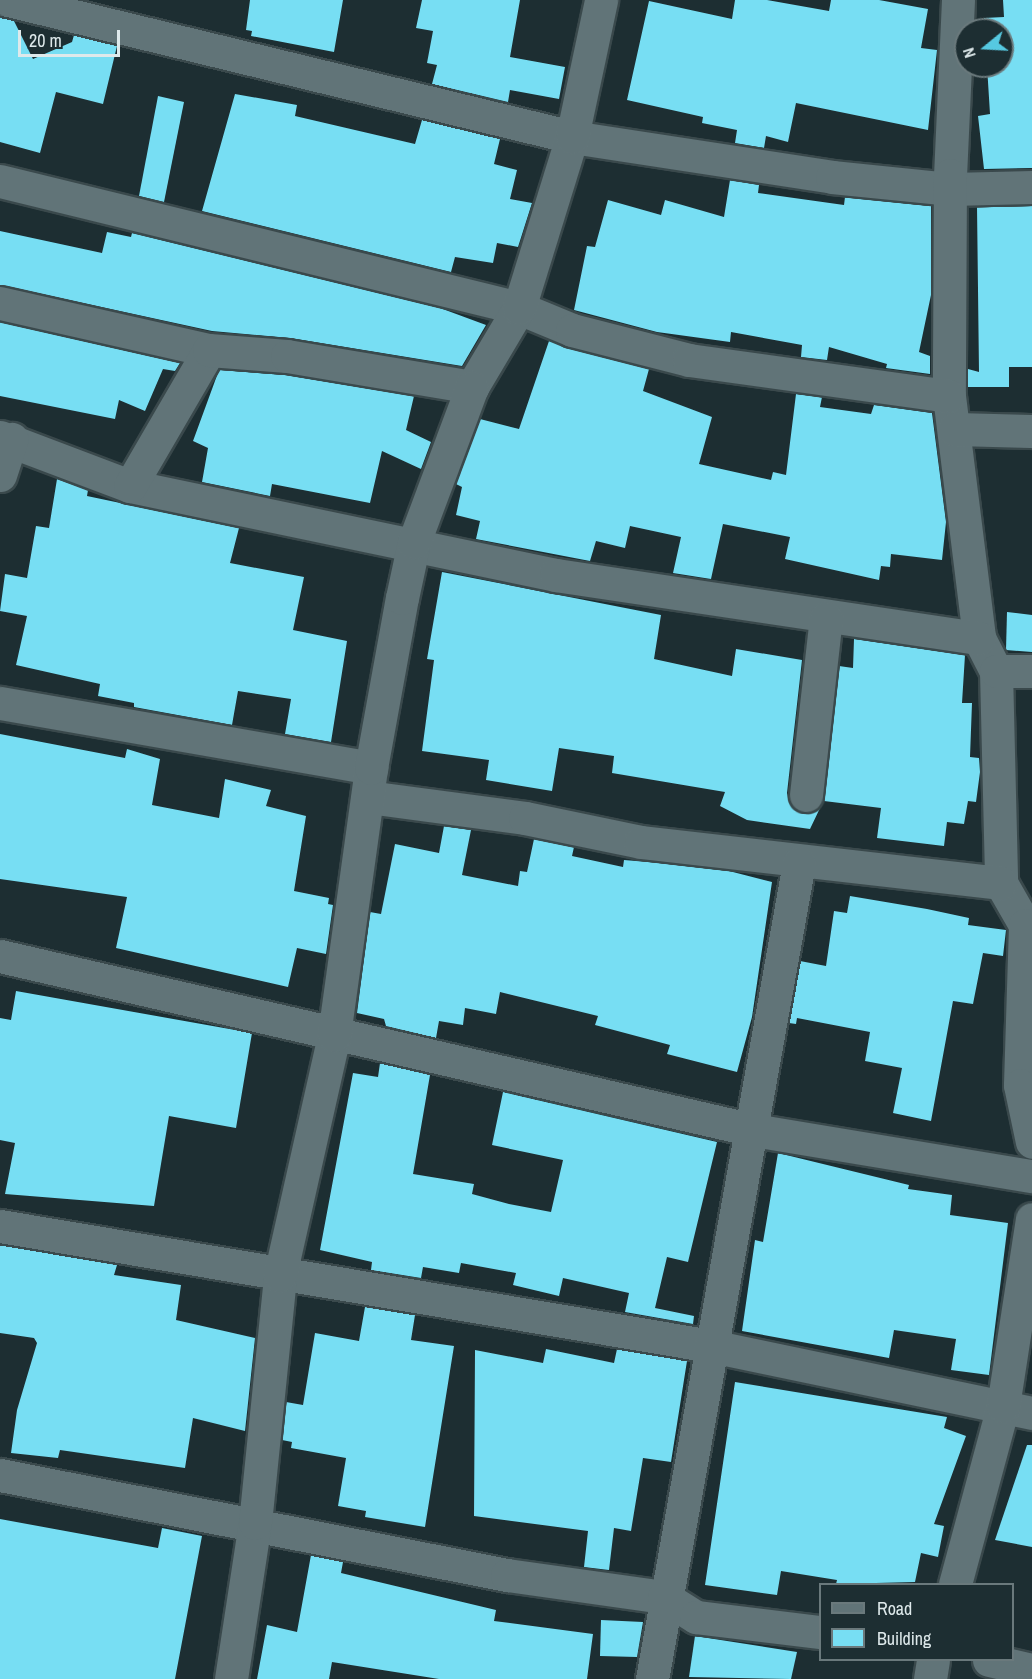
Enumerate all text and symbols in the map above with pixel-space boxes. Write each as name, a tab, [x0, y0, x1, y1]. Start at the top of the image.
scale bar	[21, 18, 123, 56]
north arrow	[954, 18, 1014, 78]
text: 20 m	[29, 28, 62, 53]
text: N	[957, 45, 981, 61]
legend	[819, 1583, 1014, 1661]
text: Road	[877, 1596, 912, 1621]
text: Building	[877, 1626, 931, 1651]

